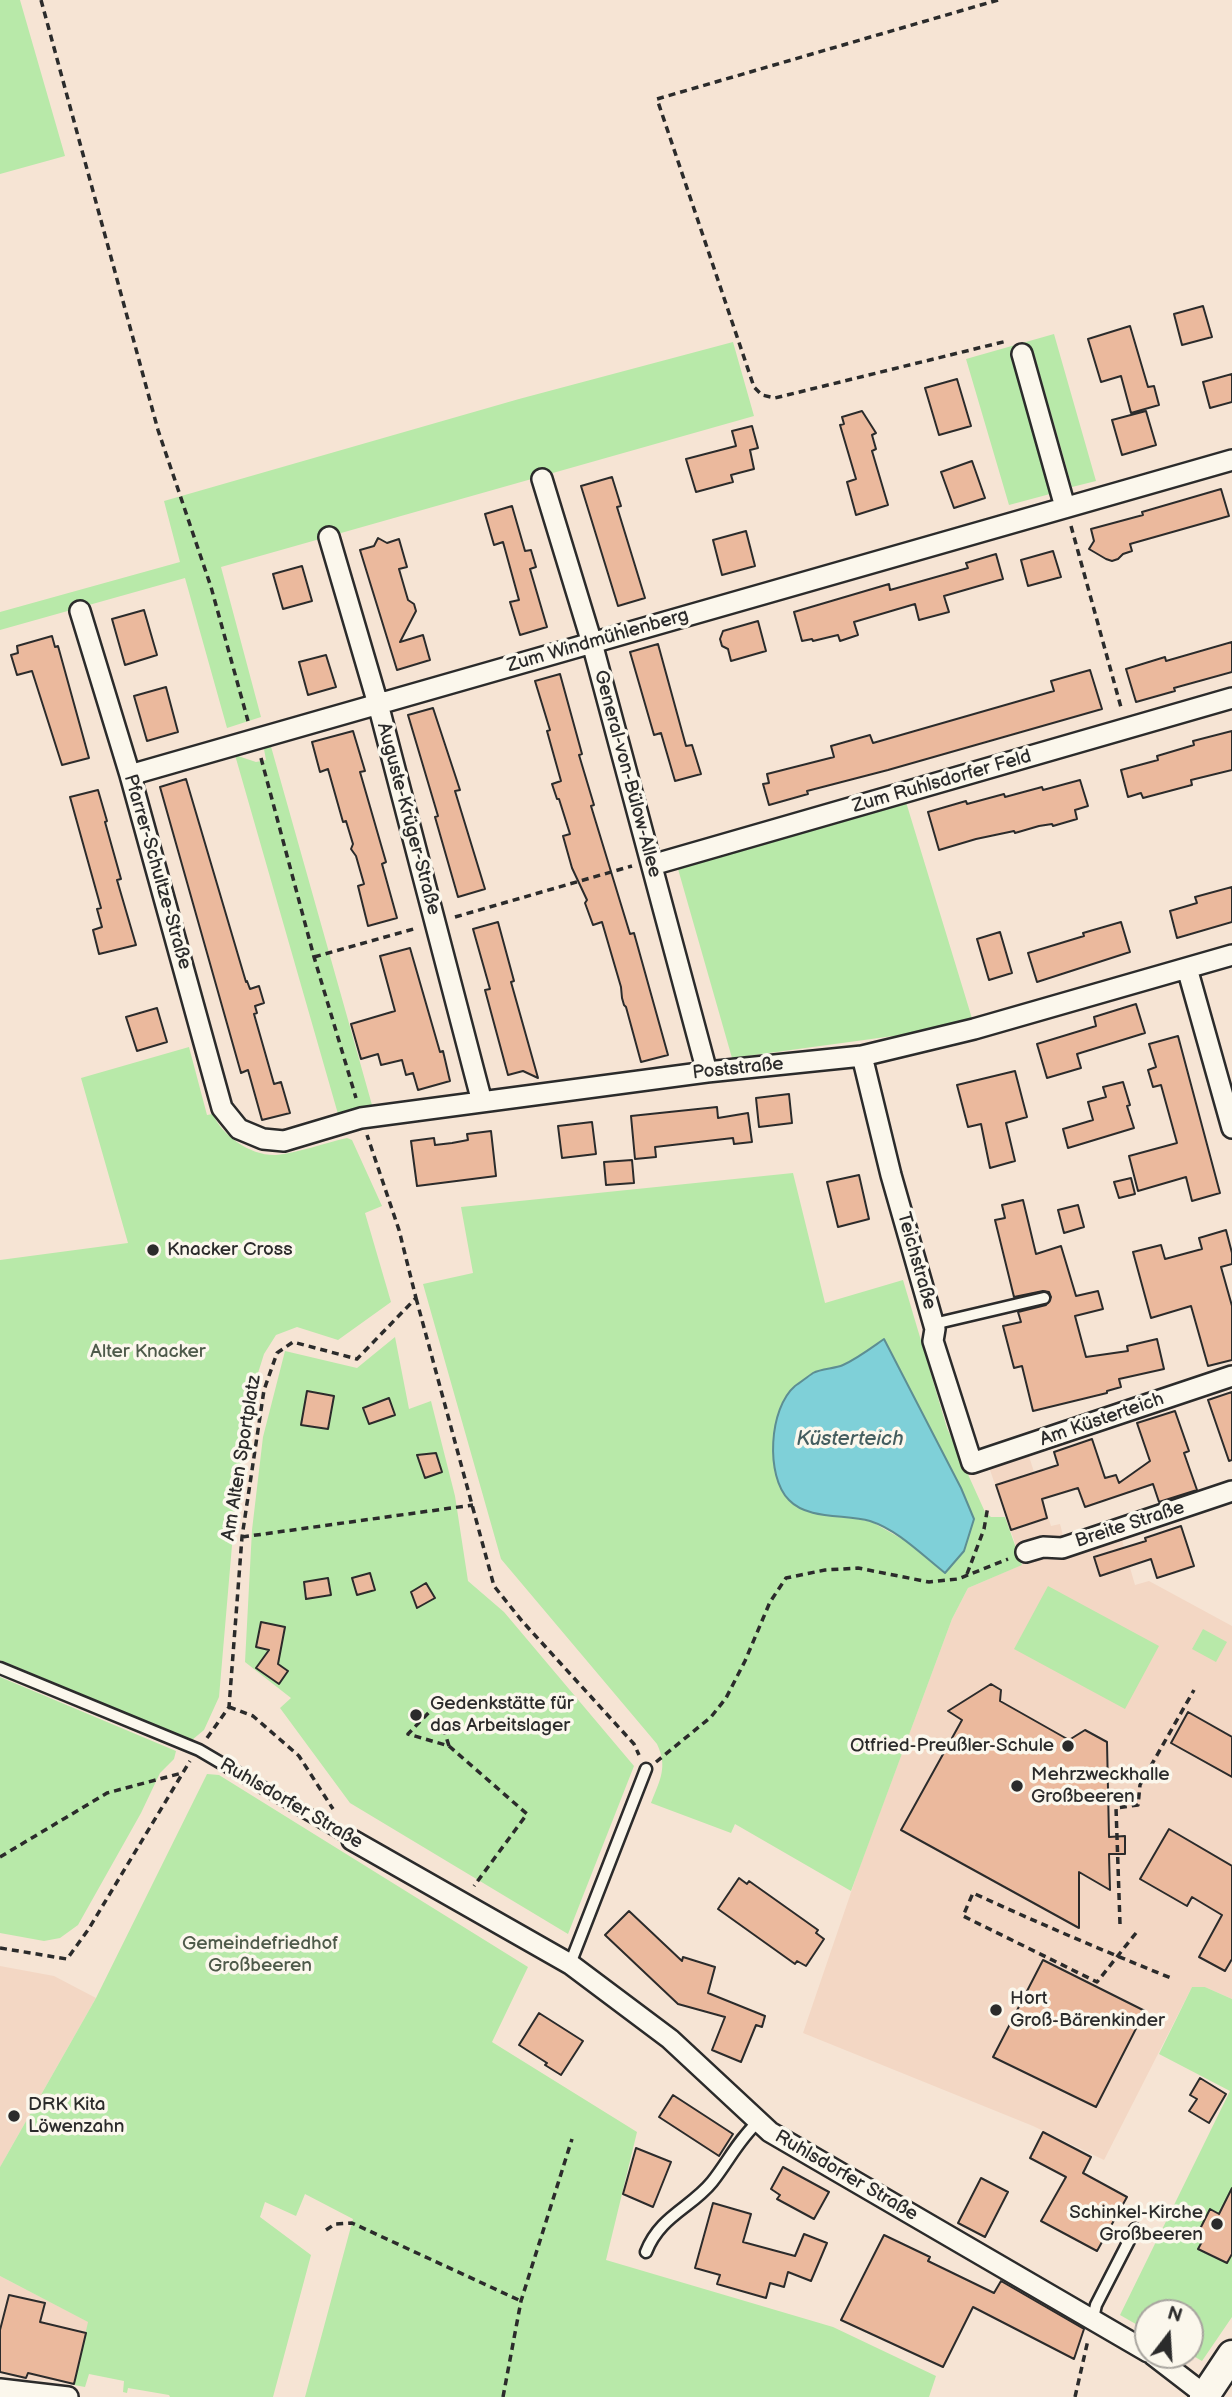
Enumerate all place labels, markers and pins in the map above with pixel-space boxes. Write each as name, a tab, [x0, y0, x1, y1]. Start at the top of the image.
place label: Knacker Cross	[167, 1239, 293, 1261]
marker: Knacker Cross	[145, 1242, 161, 1258]
place label: Gedenkstätte für das Arbeitslager	[430, 1693, 574, 1737]
marker: Gedenkstätte für das Arbeitslager	[408, 1707, 424, 1723]
place label: Otfried-Preußler-Schule	[850, 1735, 1054, 1757]
marker: Otfried-Preußler-Schule	[1060, 1738, 1076, 1754]
place label: Mehrzweckhalle Großbeeren	[1031, 1764, 1170, 1808]
marker: Mehrzweckhalle Großbeeren	[1009, 1778, 1025, 1794]
place label: Hort Groß-Bärenkinder	[1010, 1988, 1165, 2032]
marker: Hort Groß-Bärenkinder	[988, 2002, 1004, 2018]
place label: DRK Kita Löwenzahn	[28, 2094, 124, 2138]
marker: DRK Kita Löwenzahn	[6, 2108, 22, 2124]
place label: Schinkel-Kirche Großbeeren	[1069, 2202, 1203, 2246]
marker: Schinkel-Kirche Großbeeren	[1209, 2216, 1225, 2232]

